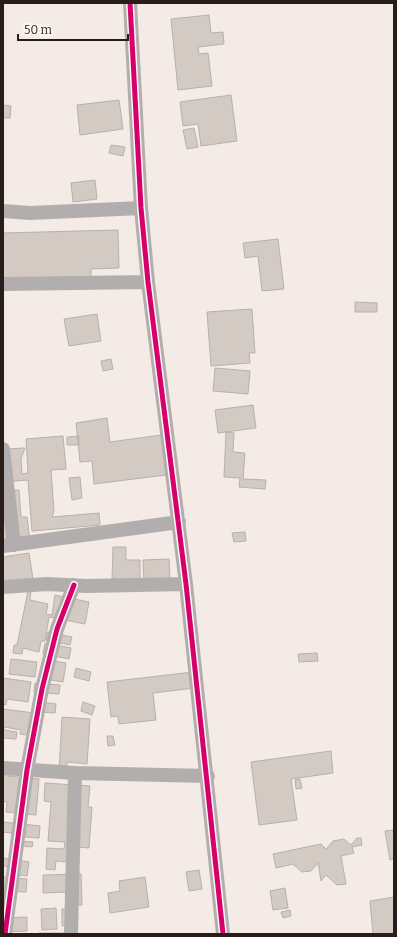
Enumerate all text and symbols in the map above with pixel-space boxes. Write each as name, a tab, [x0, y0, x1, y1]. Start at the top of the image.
scale bar	[18, 16, 128, 42]
text: 50 m	[24, 23, 53, 37]

